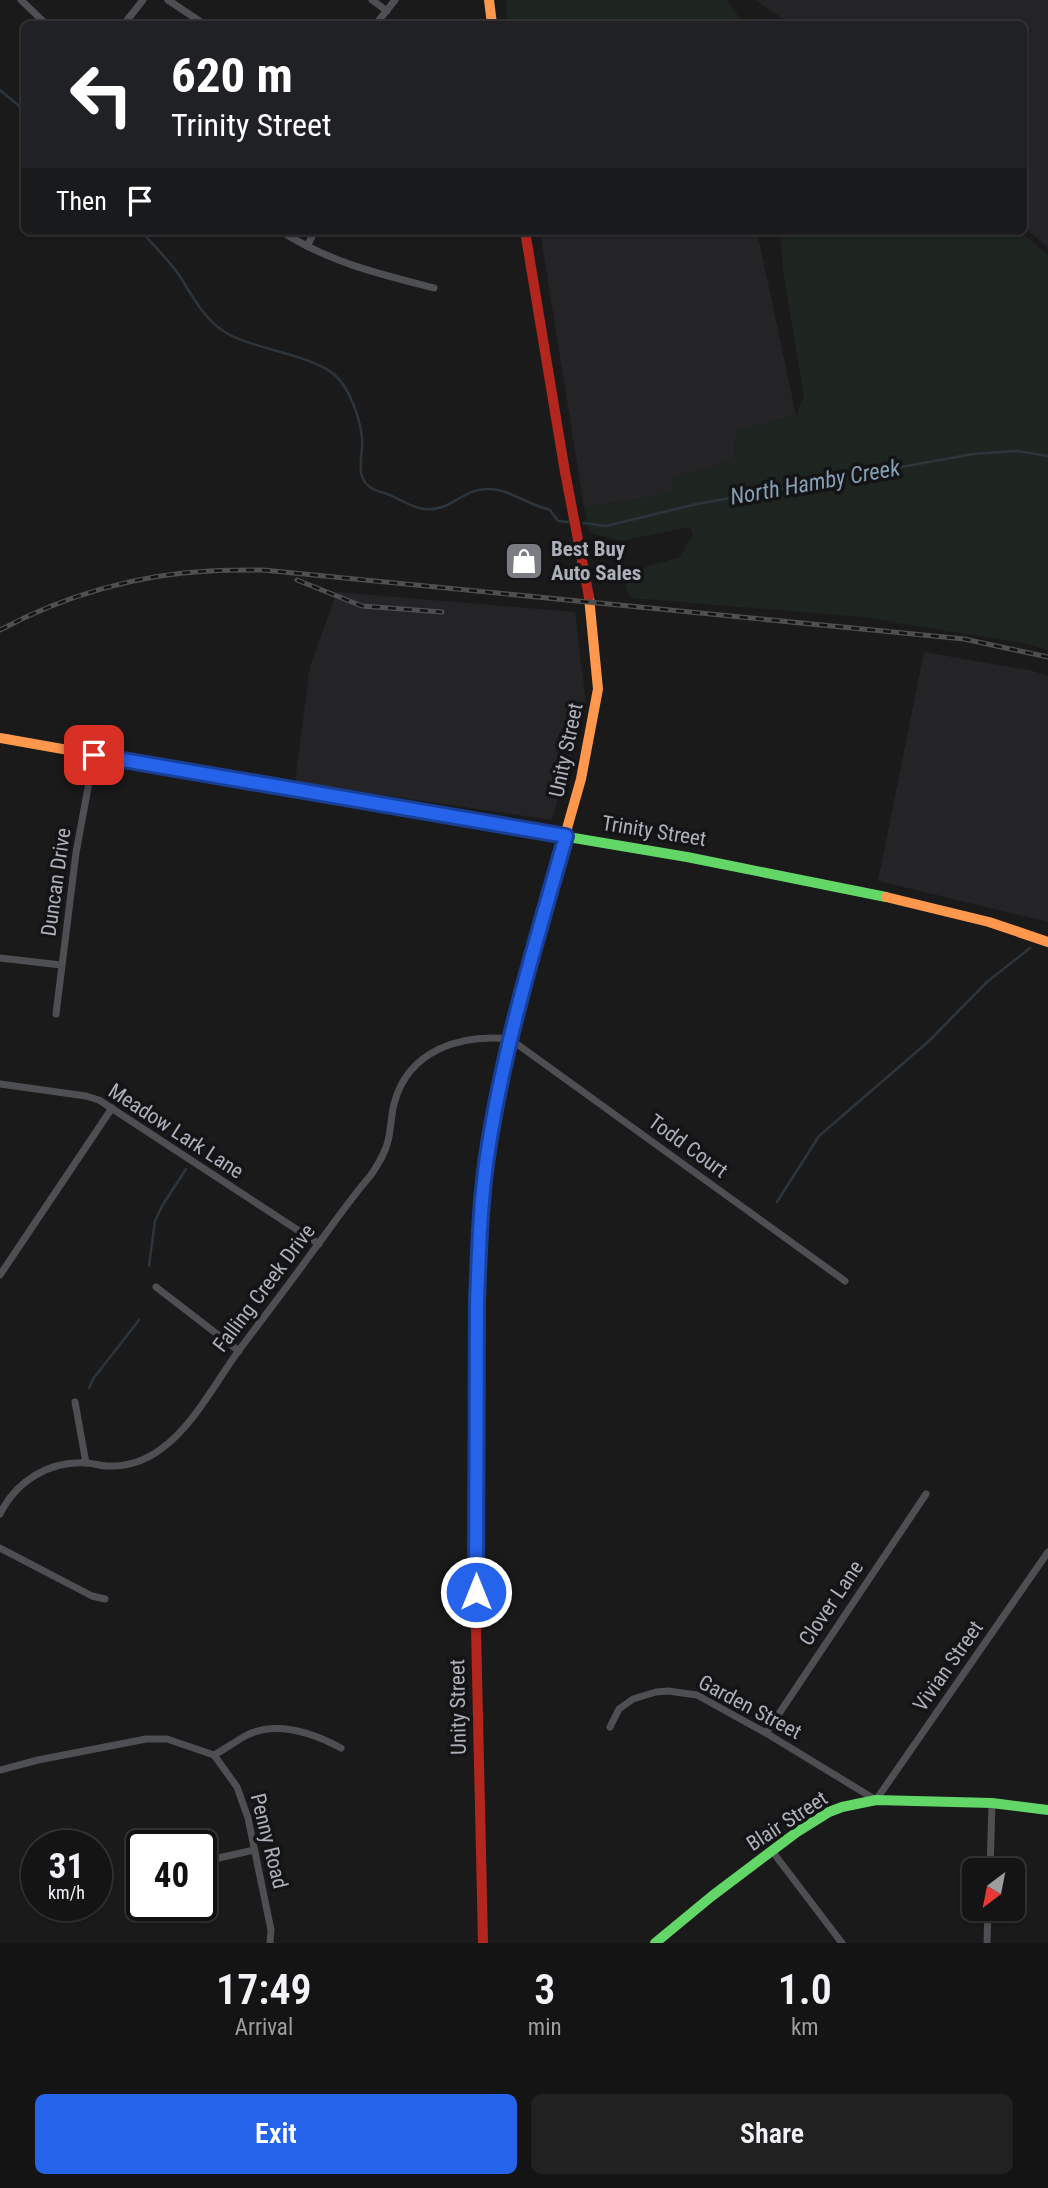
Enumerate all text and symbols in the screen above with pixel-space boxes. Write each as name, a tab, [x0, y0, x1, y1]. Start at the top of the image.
text: 620 m	[171, 47, 293, 104]
icon: left	[56, 49, 147, 140]
text: Trinity Street	[171, 106, 332, 144]
icon: arrive	[121, 182, 159, 220]
text: Then	[56, 186, 107, 216]
water label: North Hamby Creek	[728, 454, 903, 511]
place label: Best Buy Auto Sales	[551, 537, 641, 585]
shop icon: Best Buy Auto Sales	[503, 540, 545, 582]
street label: Unity Street	[544, 701, 588, 799]
pin	[64, 725, 124, 785]
icon: arrive	[75, 736, 113, 774]
street label: Trinity Street	[600, 811, 708, 851]
street label: Duncan Drive	[37, 826, 75, 938]
street label: Meadow Lark Lane	[104, 1078, 248, 1184]
street label: Todd Court	[644, 1109, 732, 1183]
street label: Falling Creek Drive	[208, 1219, 320, 1357]
position arrow	[439, 1555, 513, 1629]
street label: Clover Lane	[794, 1556, 868, 1650]
street label: Vivian Street	[908, 1616, 988, 1716]
street label: Unity Street	[445, 1659, 471, 1755]
street label: Garden Street	[694, 1670, 806, 1744]
street label: Blair Street	[742, 1786, 832, 1856]
street label: Penny Road	[246, 1791, 292, 1891]
speed limit sign: 40	[126, 1830, 217, 1921]
text: 31	[49, 1846, 84, 1887]
north arrow	[962, 1858, 1026, 1922]
map controls	[962, 1858, 1025, 1921]
text: km/h	[48, 1882, 85, 1903]
text: 17:49	[216, 1965, 312, 2014]
text: 3	[534, 1965, 555, 2014]
text: 1.0	[778, 1965, 832, 2014]
text: Arrival	[235, 2014, 293, 2041]
text: min	[528, 2014, 562, 2041]
text: km	[791, 2014, 819, 2041]
button: Exit	[35, 2094, 517, 2174]
button: Share	[531, 2094, 1013, 2174]

